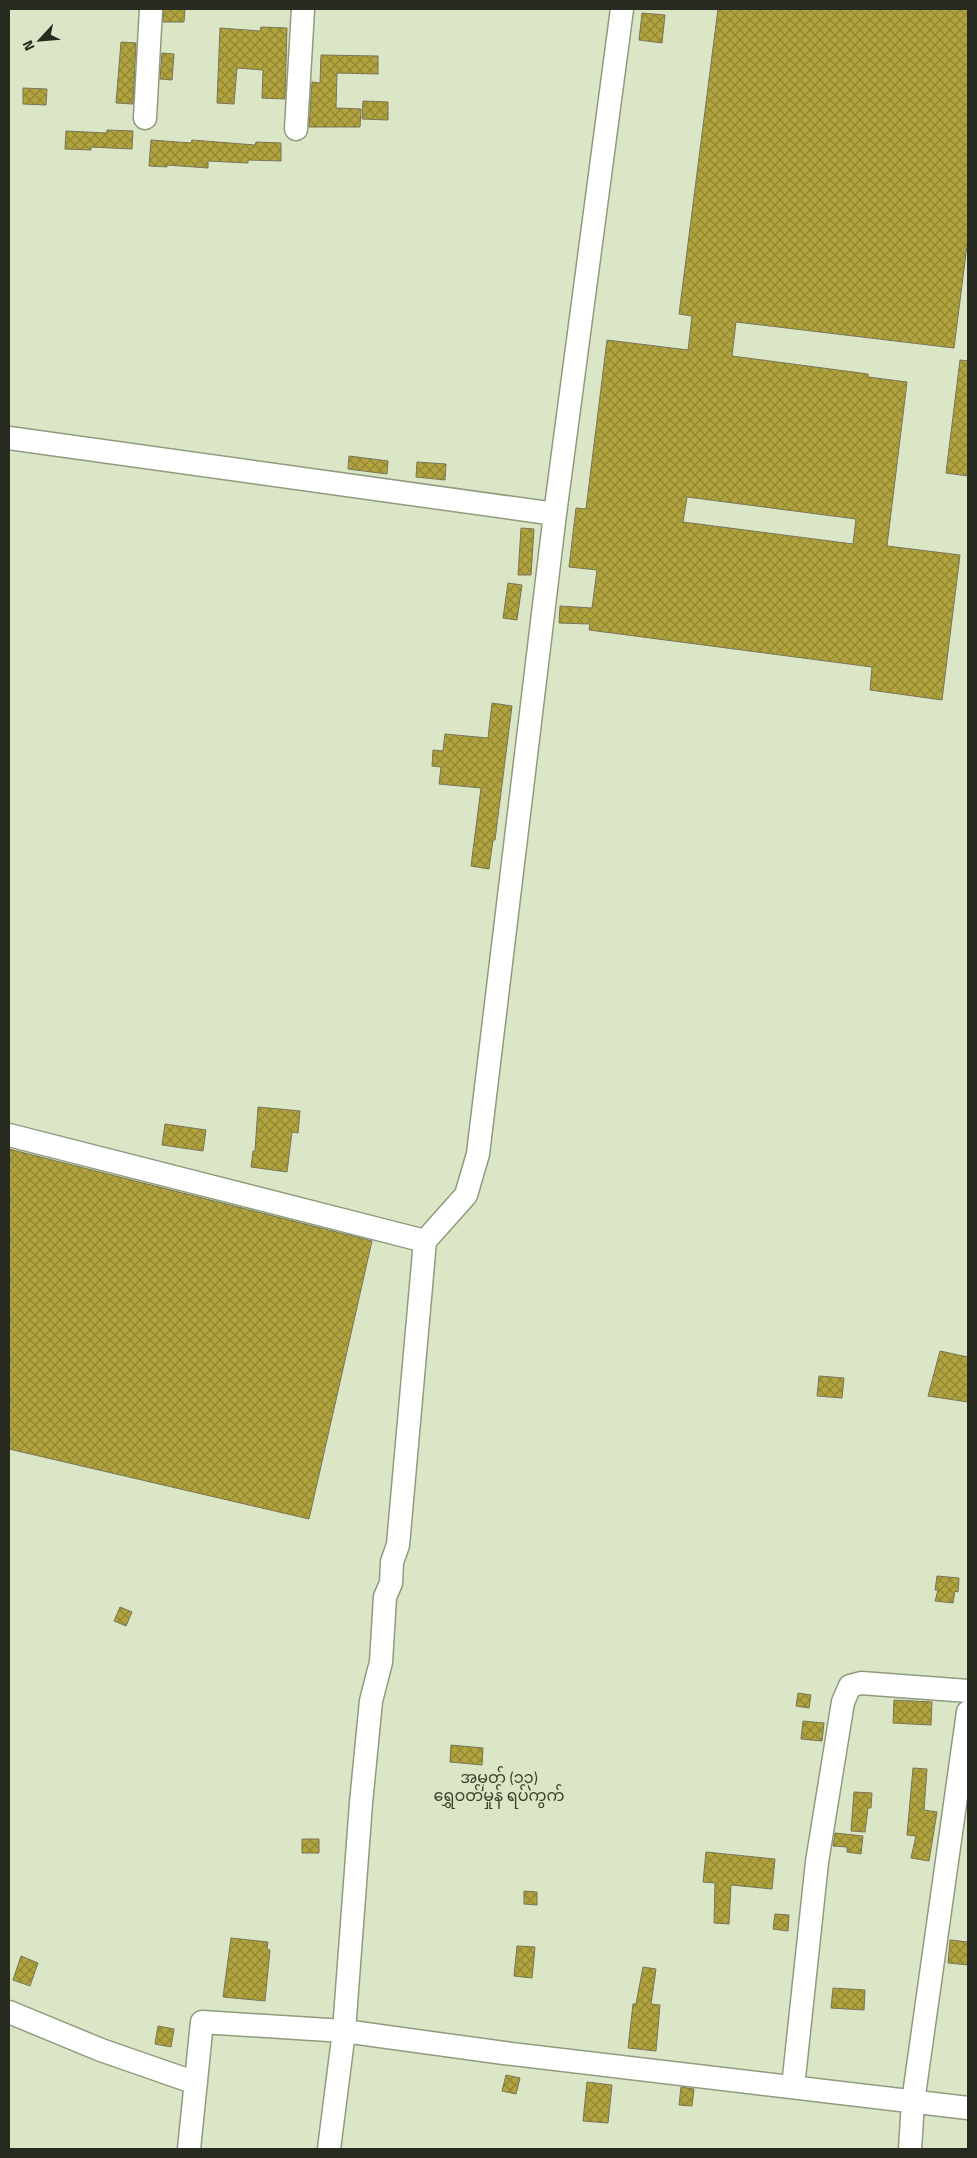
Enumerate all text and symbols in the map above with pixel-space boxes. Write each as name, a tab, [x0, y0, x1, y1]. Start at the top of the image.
north arrow	[15, 15, 65, 65]
text: N	[16, 37, 39, 55]
district label: အမှတ် (၁၃) ရွှေဝတ်မှုန် ရပ်ကွက်	[434, 1765, 564, 1809]

